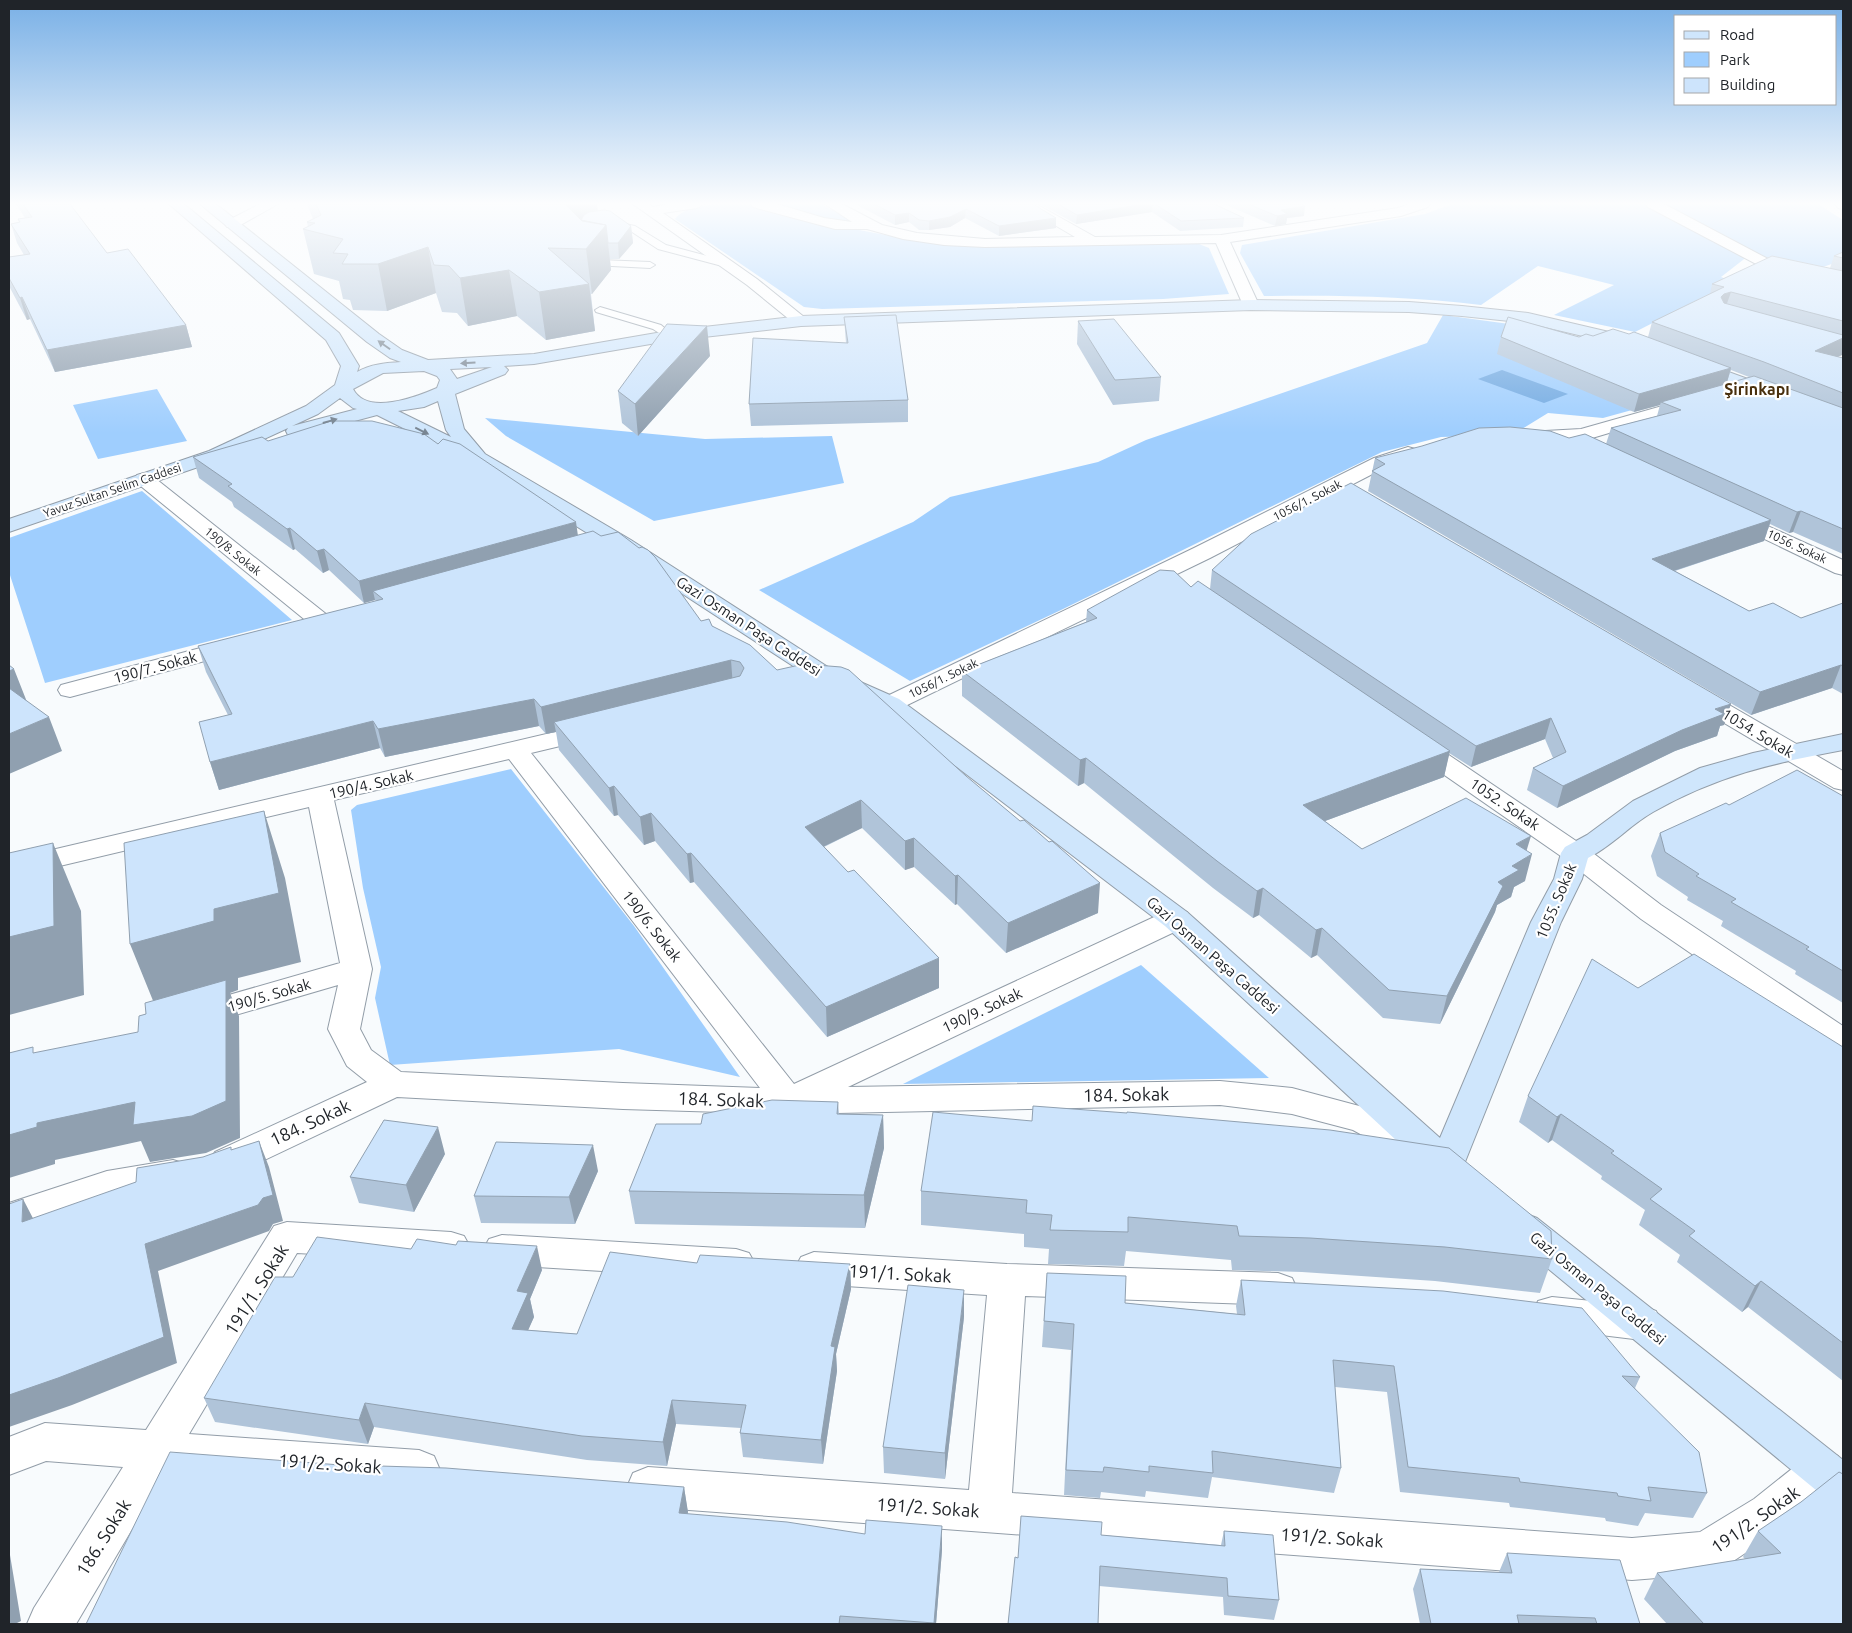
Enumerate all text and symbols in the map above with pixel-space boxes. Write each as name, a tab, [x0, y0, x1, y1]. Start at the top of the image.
legend	[1674, 15, 1837, 105]
text: Road	[1720, 26, 1755, 43]
text: Park	[1720, 51, 1750, 68]
text: Building	[1720, 76, 1775, 93]
one-way arrow	[377, 340, 390, 350]
one-way arrow	[460, 360, 476, 368]
district label: Şirinkapı	[1724, 380, 1790, 399]
one-way arrow	[323, 416, 338, 424]
one-way arrow	[415, 427, 429, 435]
street label: Yavuz Sultan Selim Caddesi	[41, 460, 183, 520]
street label: 1056/1. Sokak	[1270, 477, 1344, 523]
street label: 190/8. Sokak	[202, 524, 264, 578]
street label: 1056. Sokak	[1765, 527, 1829, 565]
street label: Gazi Osman Paşa Caddesi	[673, 573, 825, 679]
street label: 190/7. Sokak	[111, 648, 199, 686]
street label: 1056/1. Sokak	[906, 656, 980, 700]
street label: 1054. Sokak	[1719, 705, 1797, 761]
street label: 190/4. Sokak	[327, 766, 415, 802]
street label: 1052. Sokak	[1467, 774, 1543, 834]
street label: 1055. Sokak	[1532, 860, 1580, 941]
street label: 190/6. Sokak	[619, 887, 685, 965]
street label: Gazi Osman Paşa Caddesi	[1143, 893, 1283, 1017]
street label: 190/5. Sokak	[225, 975, 313, 1015]
street label: 190/9. Sokak	[939, 984, 1025, 1036]
street label: 184. Sokak	[1083, 1083, 1169, 1105]
street label: 184. Sokak	[677, 1087, 765, 1111]
street label: 184. Sokak	[267, 1095, 353, 1149]
street label: Gazi Osman Paşa Caddesi	[1527, 1228, 1669, 1348]
street label: 191/1. Sokak	[220, 1240, 292, 1338]
street label: 191/1. Sokak	[848, 1260, 952, 1286]
street label: 191/2. Sokak	[278, 1449, 382, 1477]
street label: 191/2. Sokak	[1707, 1481, 1803, 1557]
street label: 191/2. Sokak	[876, 1493, 980, 1521]
street label: 186. Sokak	[72, 1495, 134, 1579]
street label: 191/2. Sokak	[1280, 1523, 1384, 1551]

